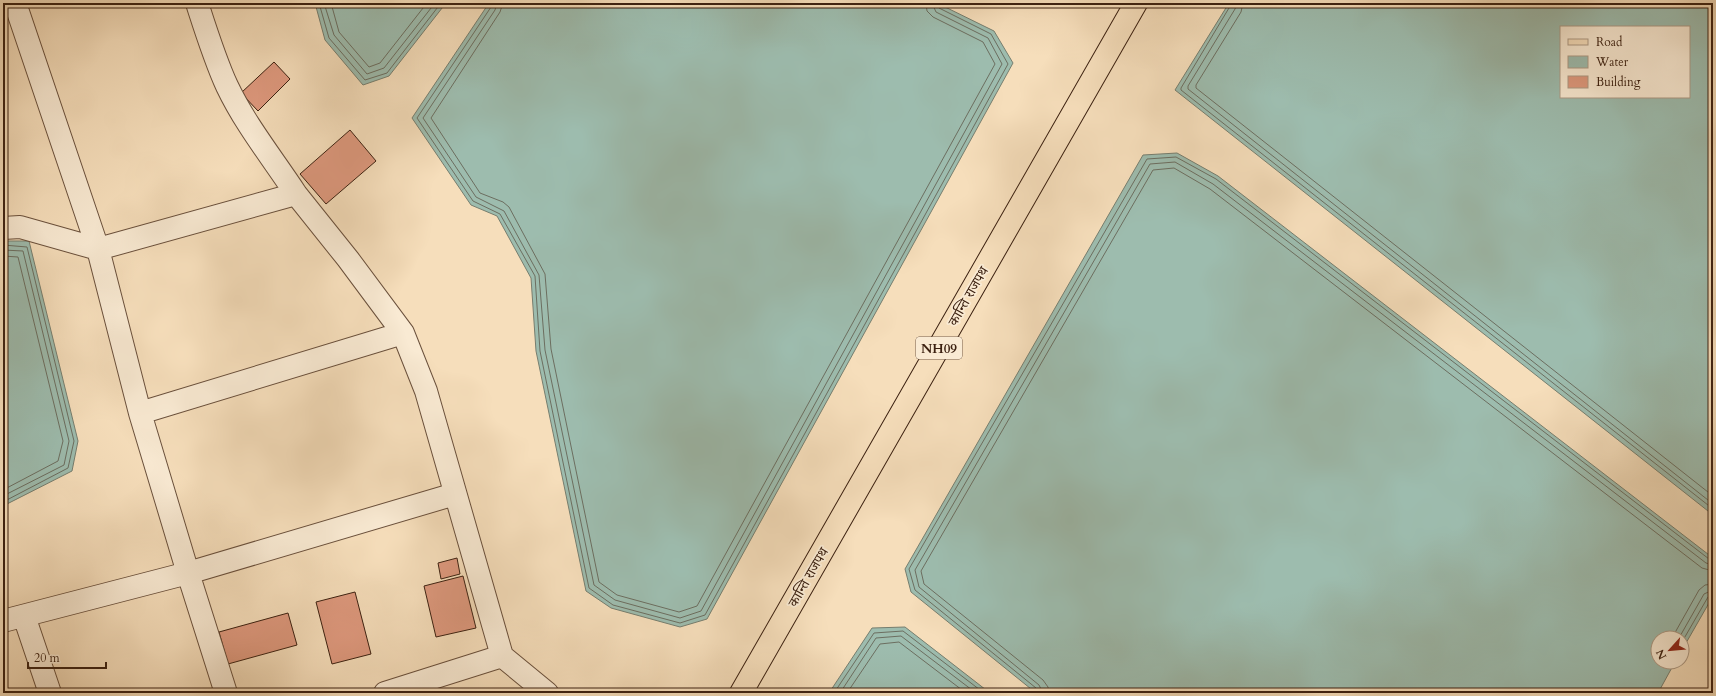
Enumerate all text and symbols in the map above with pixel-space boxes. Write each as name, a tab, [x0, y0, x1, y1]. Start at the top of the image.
legend	[1560, 26, 1690, 98]
text: Road	[1596, 34, 1623, 50]
text: Water	[1595, 54, 1629, 70]
text: Building	[1596, 74, 1641, 90]
street label: कान्ति राजपथ	[943, 262, 993, 330]
road number: NH09	[916, 337, 962, 359]
street label: कान्ति राजपथ	[783, 543, 833, 611]
north arrow	[1650, 630, 1690, 670]
scale bar	[28, 644, 106, 670]
text: N	[1652, 646, 1670, 662]
text: 20 m	[34, 650, 61, 666]

